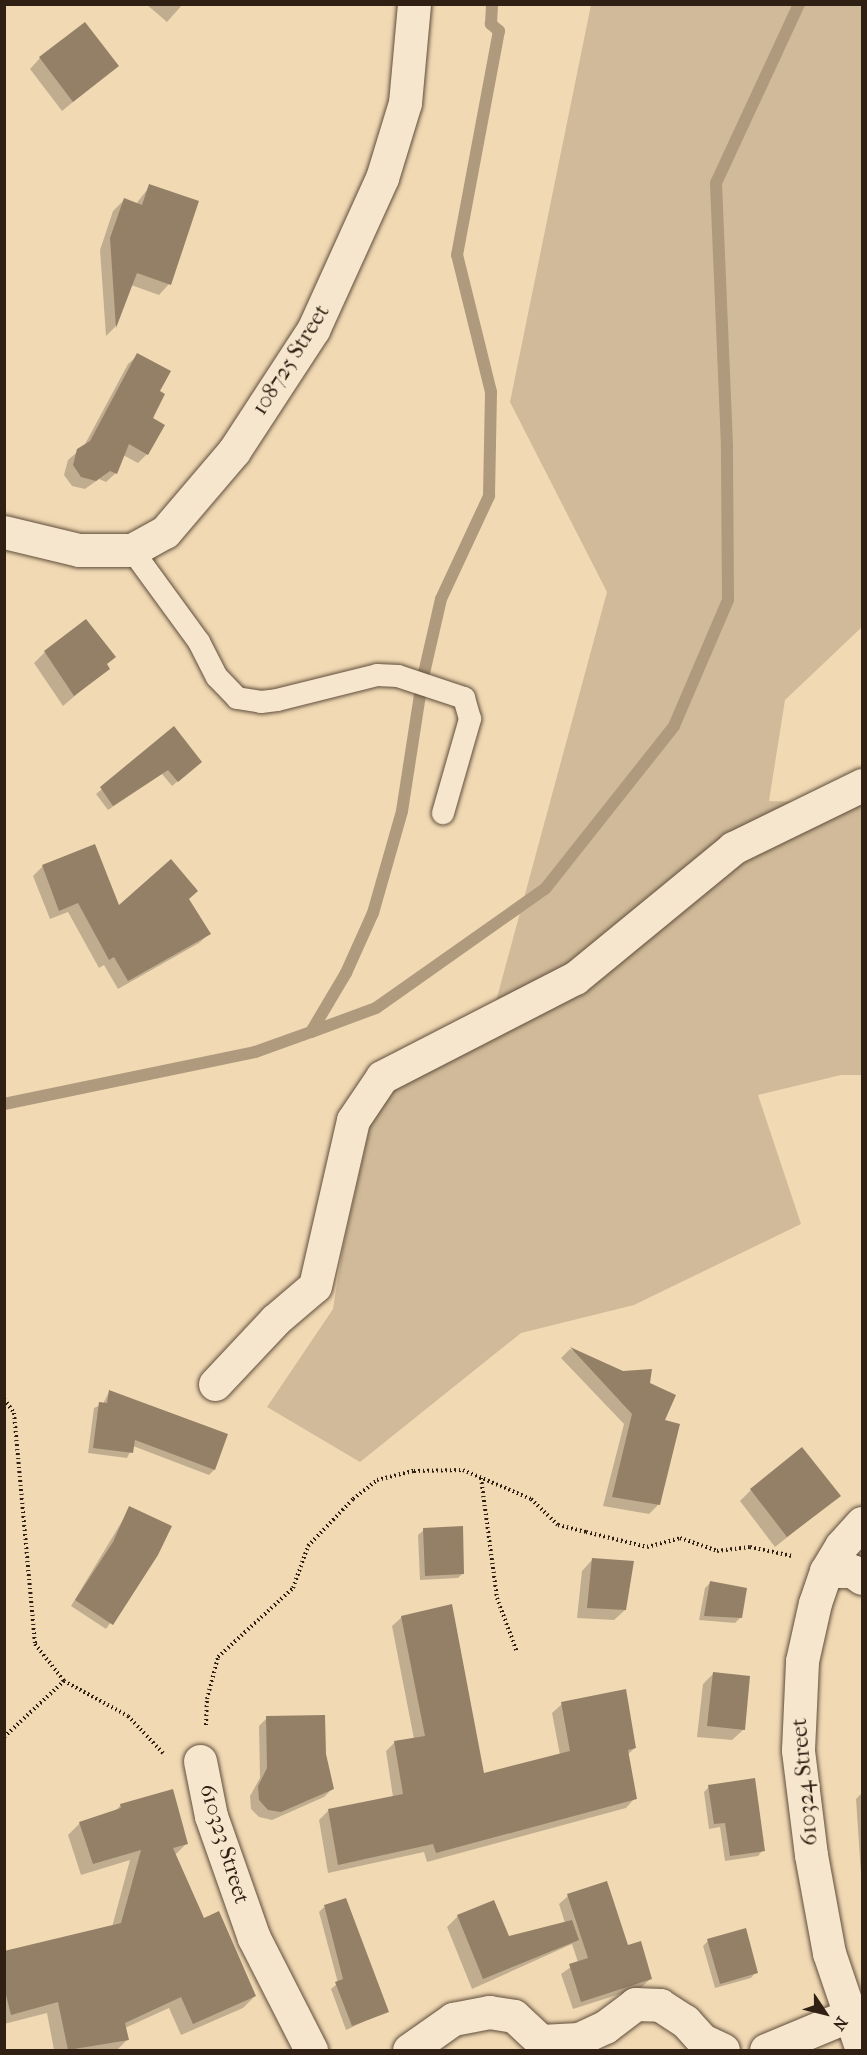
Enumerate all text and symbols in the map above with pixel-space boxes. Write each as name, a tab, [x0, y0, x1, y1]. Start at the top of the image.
street label: 108725 Street	[247, 300, 335, 420]
street label: 610324 Street	[786, 1717, 824, 1847]
street label: 610323 Street	[193, 1781, 255, 1907]
north arrow	[795, 1983, 855, 2043]
text: N	[829, 2013, 851, 2034]

